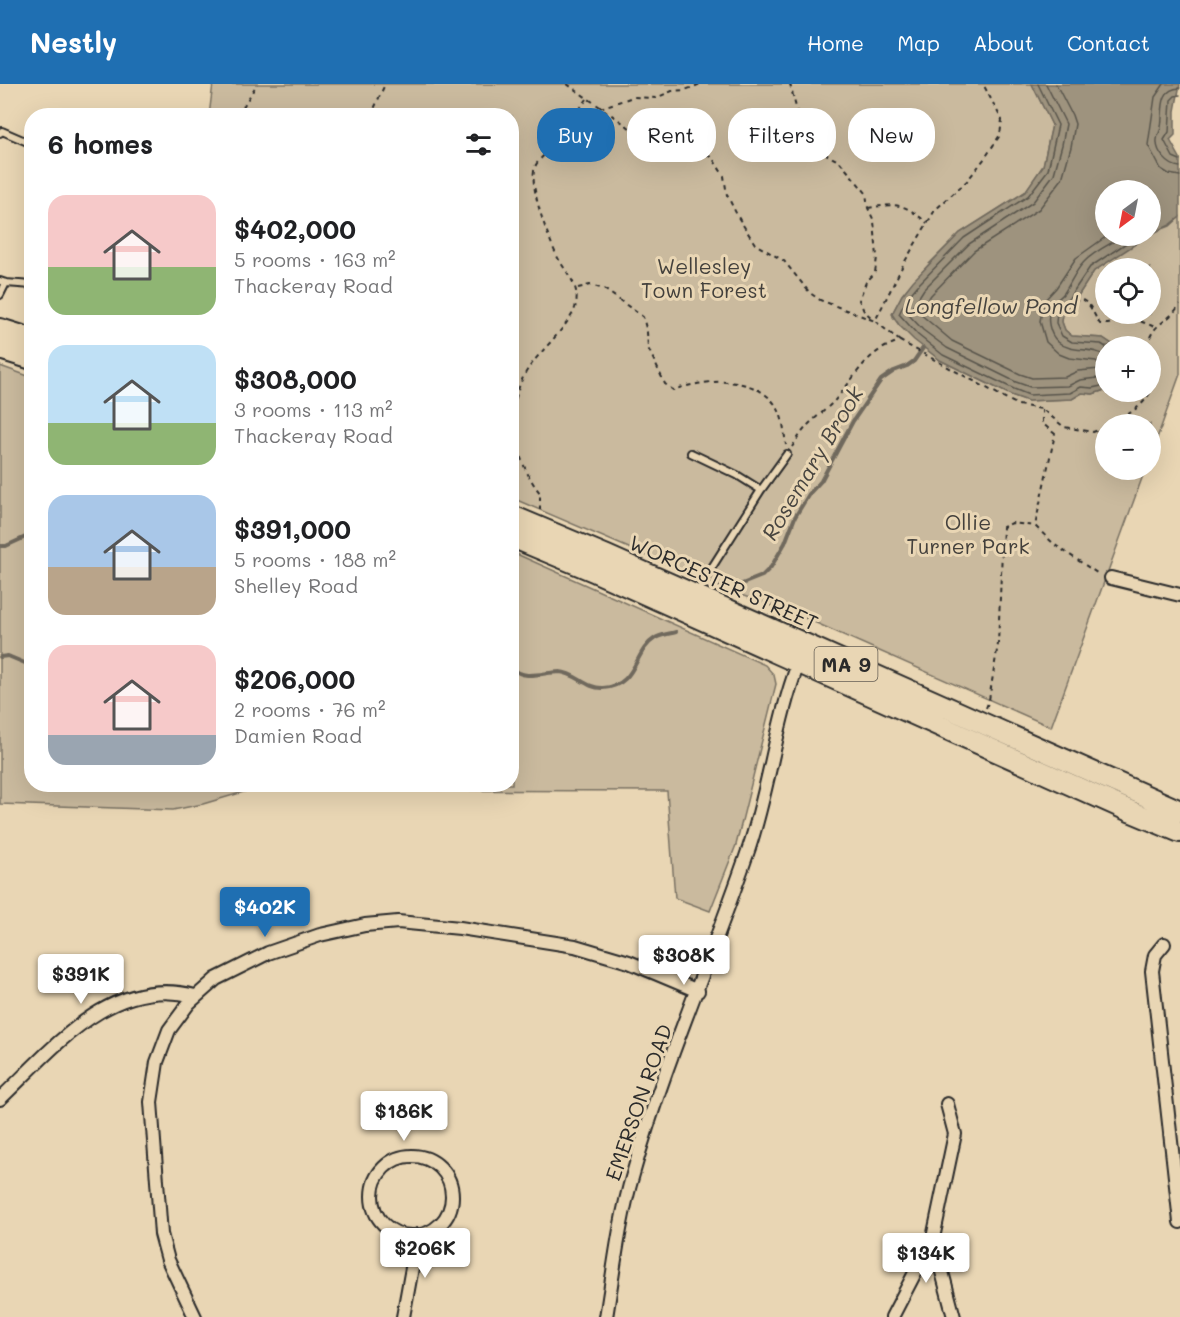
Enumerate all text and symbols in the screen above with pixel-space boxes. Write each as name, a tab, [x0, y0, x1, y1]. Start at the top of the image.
text: Nestly	[30, 24, 117, 60]
text: Home	[807, 29, 864, 56]
text: Map	[897, 29, 940, 56]
text: About	[973, 29, 1034, 56]
text: Contact	[1067, 29, 1150, 56]
chip: Buy	[537, 108, 615, 162]
chip: Rent	[627, 108, 716, 162]
chip: Filters	[728, 108, 836, 162]
chip: New	[848, 108, 935, 162]
text: 6 homes	[48, 127, 153, 161]
icon: filters	[462, 128, 495, 161]
north arrow	[1095, 180, 1161, 246]
map controls	[1095, 180, 1161, 480]
text: $402,000	[234, 212, 356, 246]
icon: home	[96, 219, 168, 291]
text: 5 rooms · 163 m²	[234, 246, 396, 272]
park label: Wellesley Town Forest	[641, 252, 767, 303]
button: locate	[1095, 258, 1161, 324]
text: Thackeray Road	[234, 272, 393, 298]
water label: Longfellow Pond	[905, 291, 1078, 320]
button: +	[1095, 336, 1161, 402]
text: $308,000	[234, 362, 357, 396]
icon: home	[96, 369, 168, 441]
water label: Rosemary Brook	[755, 380, 870, 545]
text: 3 rooms · 113 m²	[234, 396, 393, 422]
button: −	[1095, 414, 1161, 480]
text: Thackeray Road	[234, 422, 393, 448]
park label: Ollie Turner Park	[906, 508, 1030, 559]
text: $391,000	[234, 512, 351, 546]
icon: home	[96, 519, 168, 591]
street label: WORCESTER STREET	[625, 528, 823, 636]
text: 5 rooms · 188 m²	[234, 546, 396, 572]
text: Shelley Road	[234, 572, 358, 598]
road number: MA 9	[814, 647, 878, 681]
text: $206,000	[234, 662, 355, 696]
icon: home	[96, 669, 168, 741]
text: 2 rooms · 76 m²	[234, 696, 386, 722]
text: Damien Road	[234, 722, 362, 748]
pin: $402K	[223, 887, 307, 938]
text: $402K	[234, 893, 296, 919]
pin: $308K	[642, 935, 726, 986]
text: $308K	[653, 941, 715, 967]
pin: $391K	[39, 954, 123, 1005]
text: $391K	[52, 960, 110, 986]
street label: EMERSON ROAD	[599, 1020, 677, 1184]
pin: $186K	[362, 1091, 446, 1142]
text: $186K	[375, 1097, 433, 1123]
pin: $206K	[383, 1228, 467, 1279]
pin: $134K	[884, 1233, 968, 1284]
text: $206K	[394, 1234, 456, 1260]
text: $134K	[896, 1239, 956, 1265]

